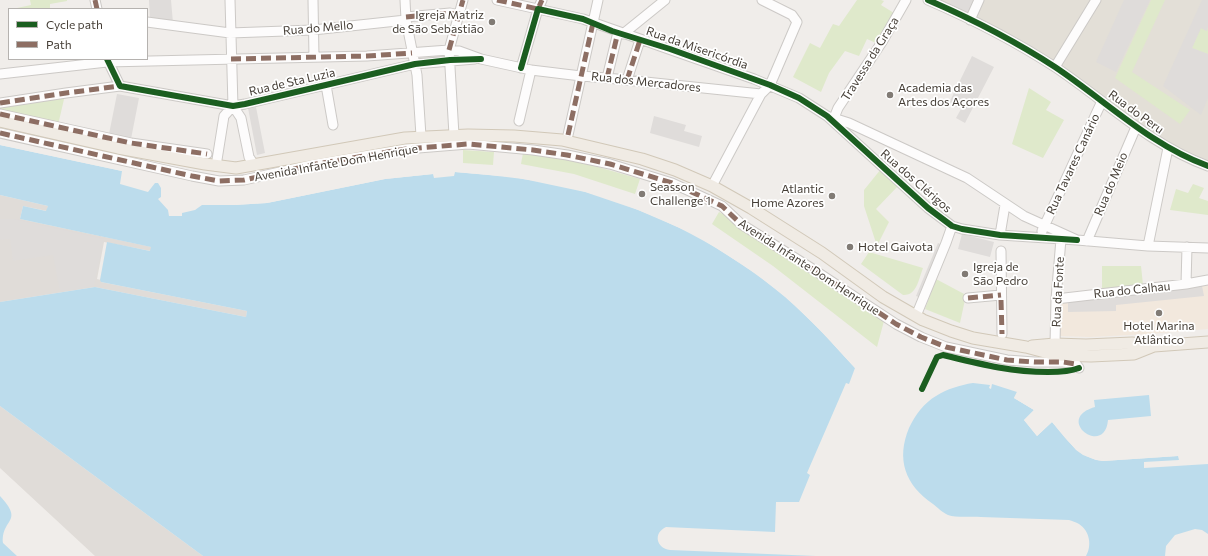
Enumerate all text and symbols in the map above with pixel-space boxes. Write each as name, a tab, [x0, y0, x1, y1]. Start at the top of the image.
legend	[8, 8, 148, 60]
place label: Igreja Matriz de São Sebastião	[392, 8, 484, 36]
street label: Travessa da Graça	[838, 14, 902, 104]
text: Cycle path	[46, 17, 103, 31]
marker: Igreja Matriz de São Sebastião	[487, 17, 497, 27]
street label: Rua do Mello	[282, 18, 354, 38]
street label: Rua da Misericórdia	[644, 24, 750, 72]
text: Path	[46, 37, 72, 51]
street label: Rua de Sta Luzia	[247, 65, 337, 99]
street label: Rua dos Mercadores	[591, 69, 701, 95]
place label: Academia das Artes dos Açores	[898, 81, 989, 109]
street label: Rua do Peru	[1106, 87, 1166, 137]
marker: Academia das Artes dos Açores	[885, 90, 895, 100]
street label: Rua Tavares Canário	[1043, 111, 1103, 217]
street label: Avenida Infante Dom Henrique	[253, 142, 419, 184]
street label: Rua dos Clérigos	[878, 146, 954, 216]
street label: Rua do Meio	[1091, 150, 1131, 218]
place label: Seasson Challenge 1	[650, 180, 711, 208]
place label: Atlantic Home Azores	[751, 182, 824, 210]
marker: Seasson Challenge 1	[637, 189, 647, 199]
marker: Atlantic Home Azores	[827, 191, 837, 201]
street label: Avenida Infante Dom Henrique	[736, 216, 882, 318]
place label: Hotel Gaivota	[858, 240, 933, 254]
marker: Hotel Gaivota	[845, 242, 855, 252]
street label: Rua da Fonte	[1049, 256, 1067, 328]
place label: Igreja de São Pedro	[973, 260, 1028, 288]
marker: Igreja de São Pedro	[960, 269, 970, 279]
street label: Rua do Calhau	[1093, 279, 1171, 301]
marker: Hotel Marina Atlântico	[1154, 308, 1164, 318]
place label: Hotel Marina Atlântico	[1123, 319, 1195, 347]

